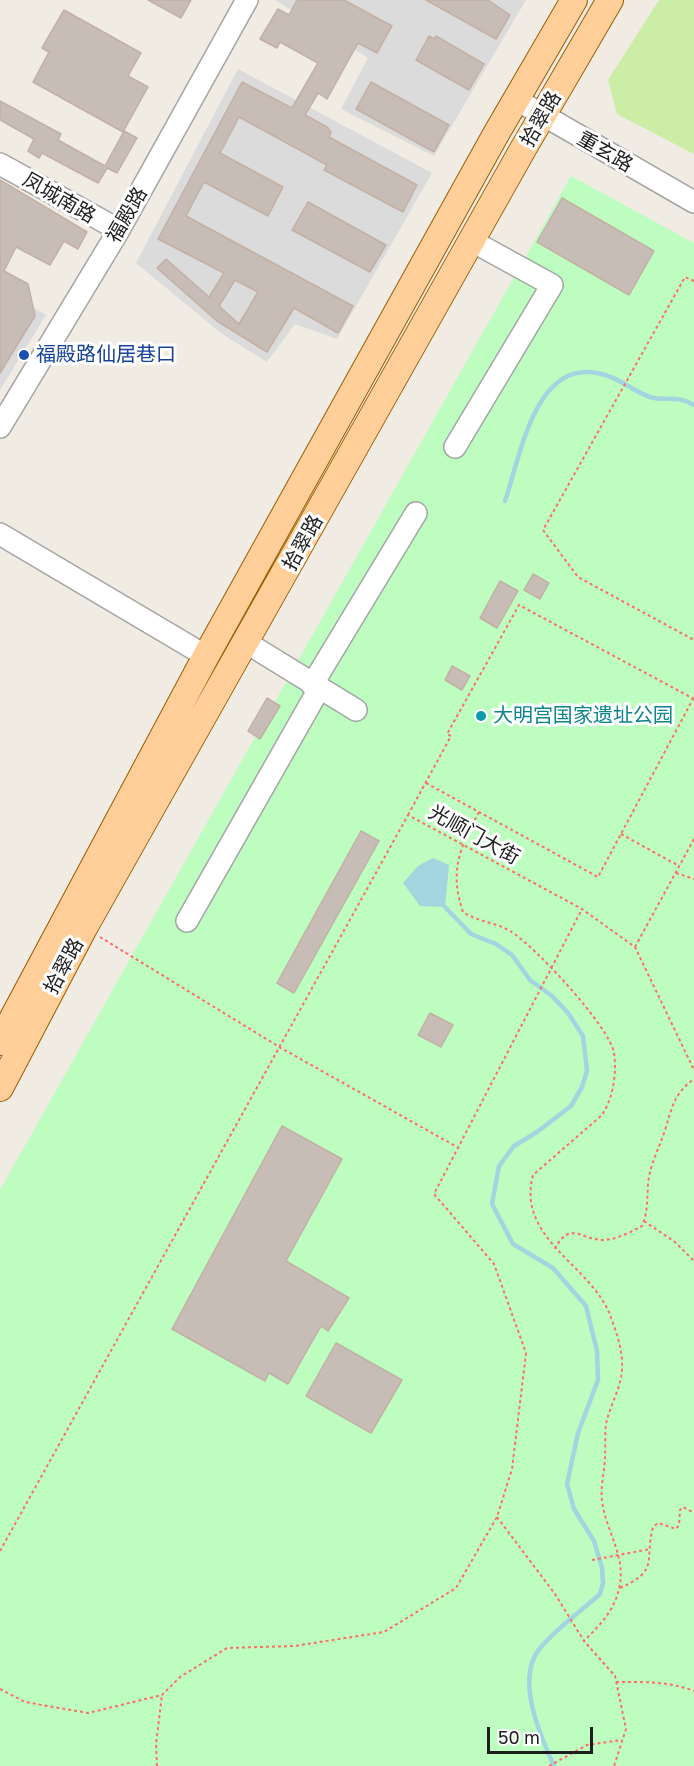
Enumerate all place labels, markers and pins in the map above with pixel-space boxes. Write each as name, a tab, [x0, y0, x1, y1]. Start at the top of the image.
place label: 福殿路仙居巷口	[36, 343, 176, 367]
marker: 福殿路仙居巷口	[17, 348, 31, 362]
place label: 大明宫国家遗址公园	[493, 704, 673, 728]
marker: 大明宫国家遗址公园	[474, 709, 488, 723]

